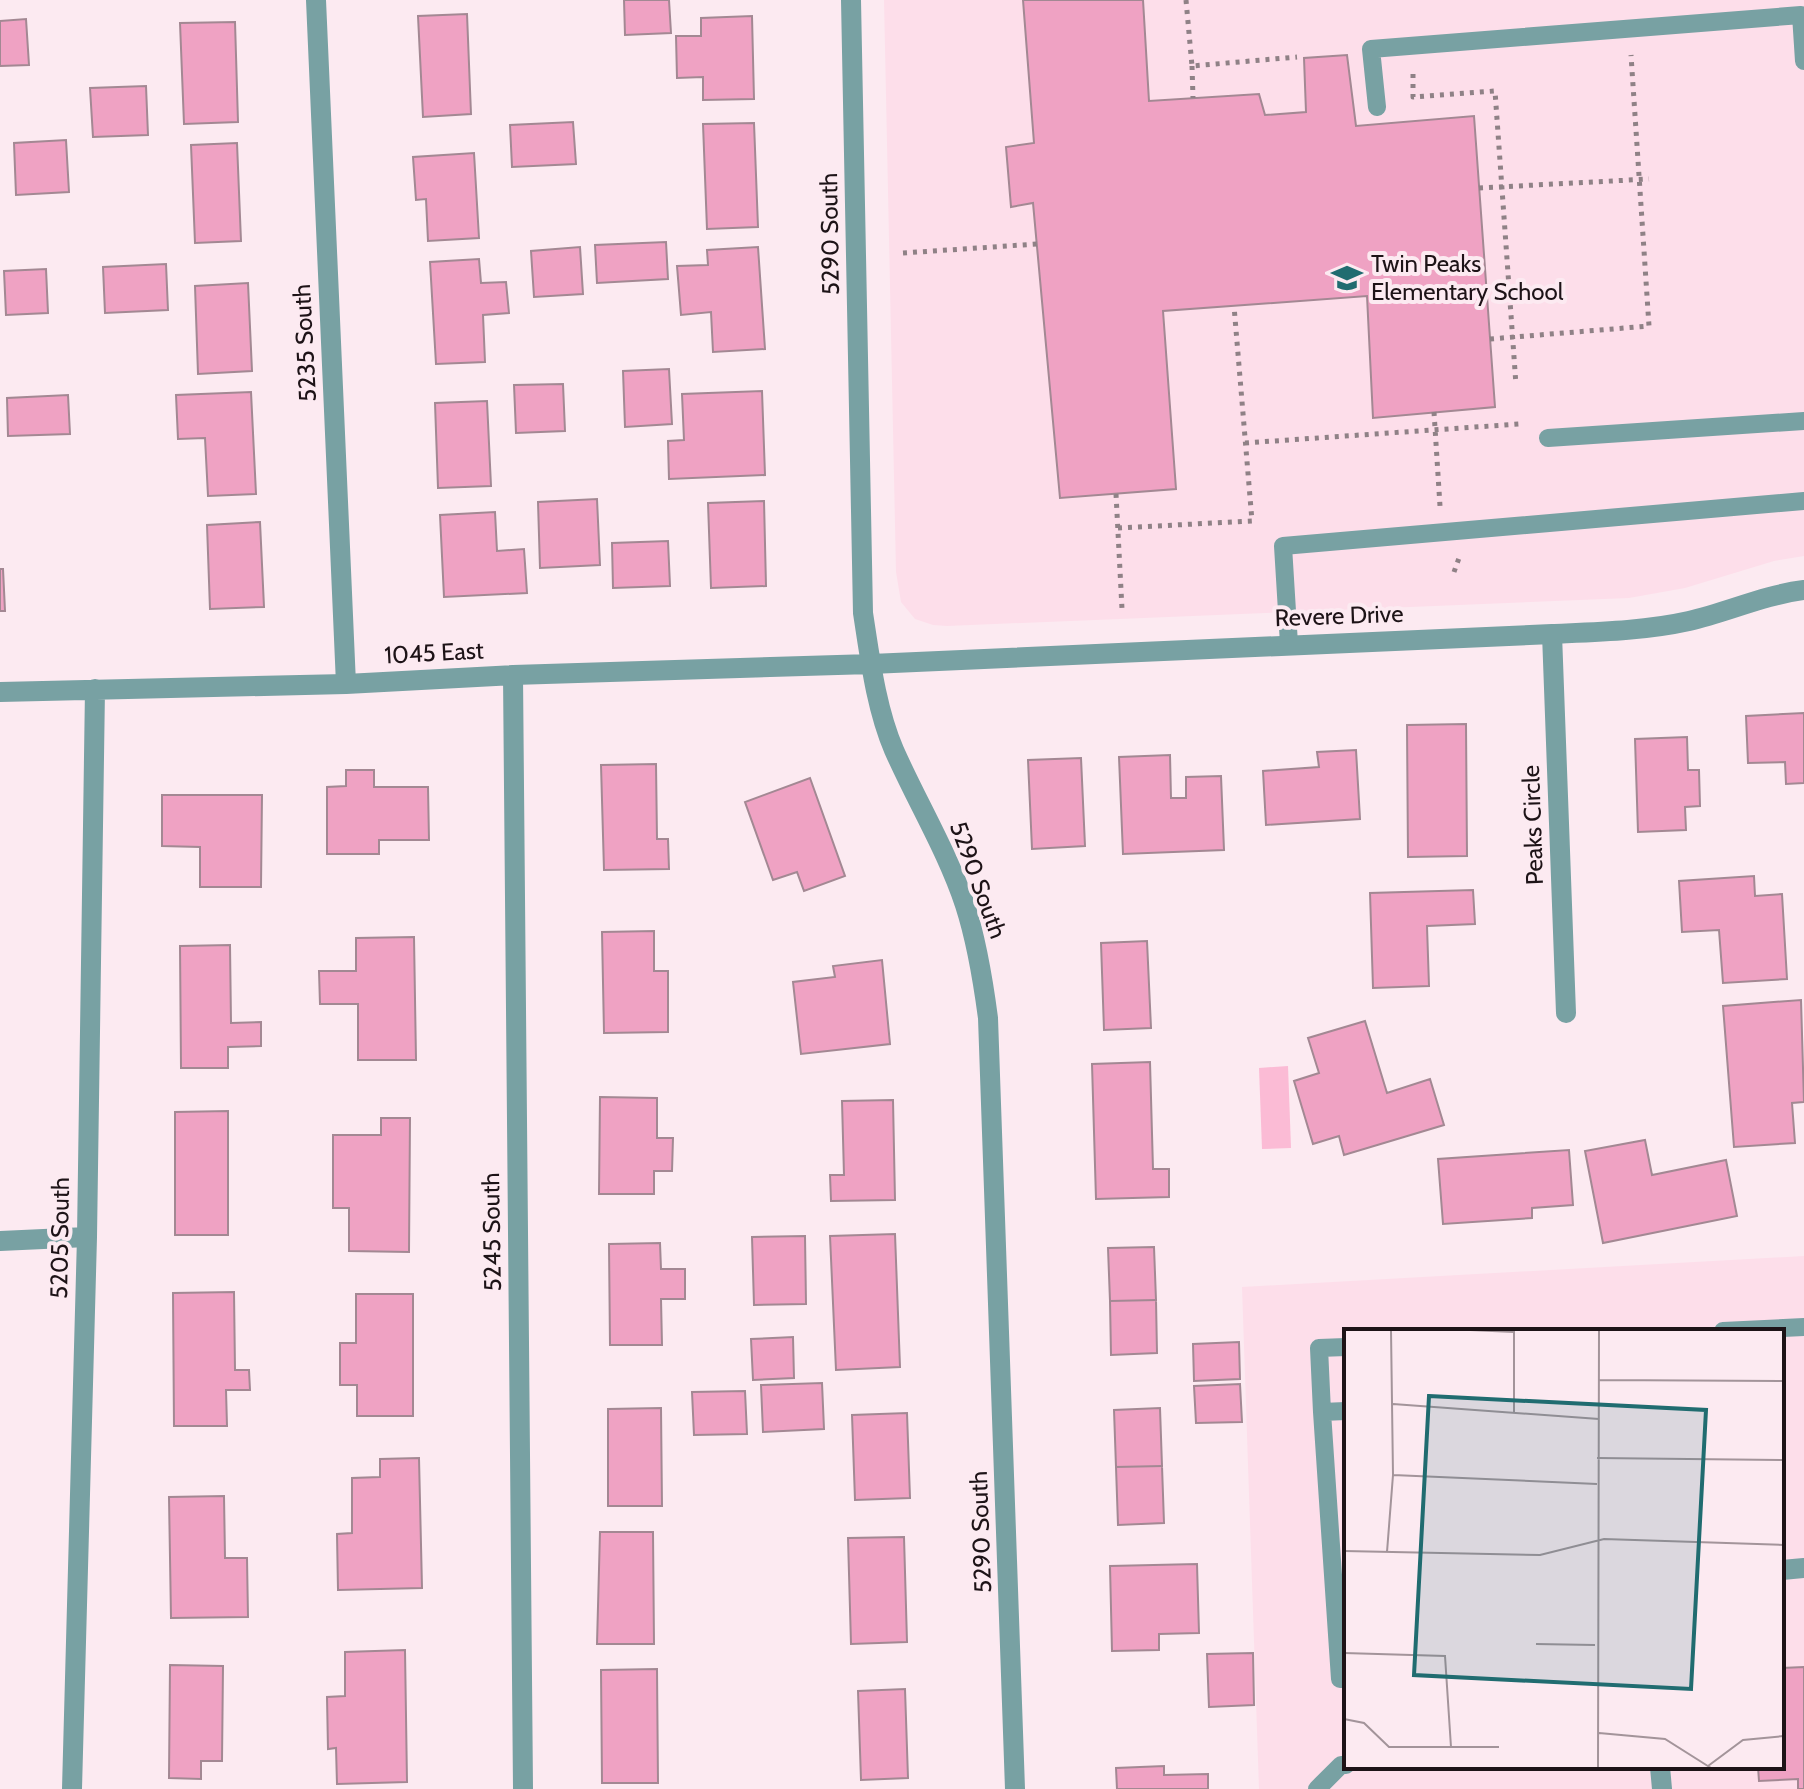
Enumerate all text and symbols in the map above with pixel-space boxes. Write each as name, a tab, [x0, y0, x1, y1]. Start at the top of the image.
street label: 5290 South	[814, 173, 845, 295]
place label: Twin Peaks Elementary School	[1371, 249, 1564, 306]
school or university icon: Twin Peaks Elementary School	[1330, 261, 1364, 295]
street label: 5235 South	[287, 283, 322, 403]
street label: Revere Drive	[1274, 599, 1404, 632]
street label: 1045 East	[383, 635, 485, 670]
street label: Peaks Circle	[1516, 765, 1549, 885]
street label: 5290 South	[944, 817, 1013, 942]
street label: 5245 South	[476, 1172, 507, 1292]
street label: 5205 South	[44, 1177, 75, 1299]
inset map	[1344, 1329, 1784, 1769]
street label: 5290 South	[964, 1470, 997, 1594]

